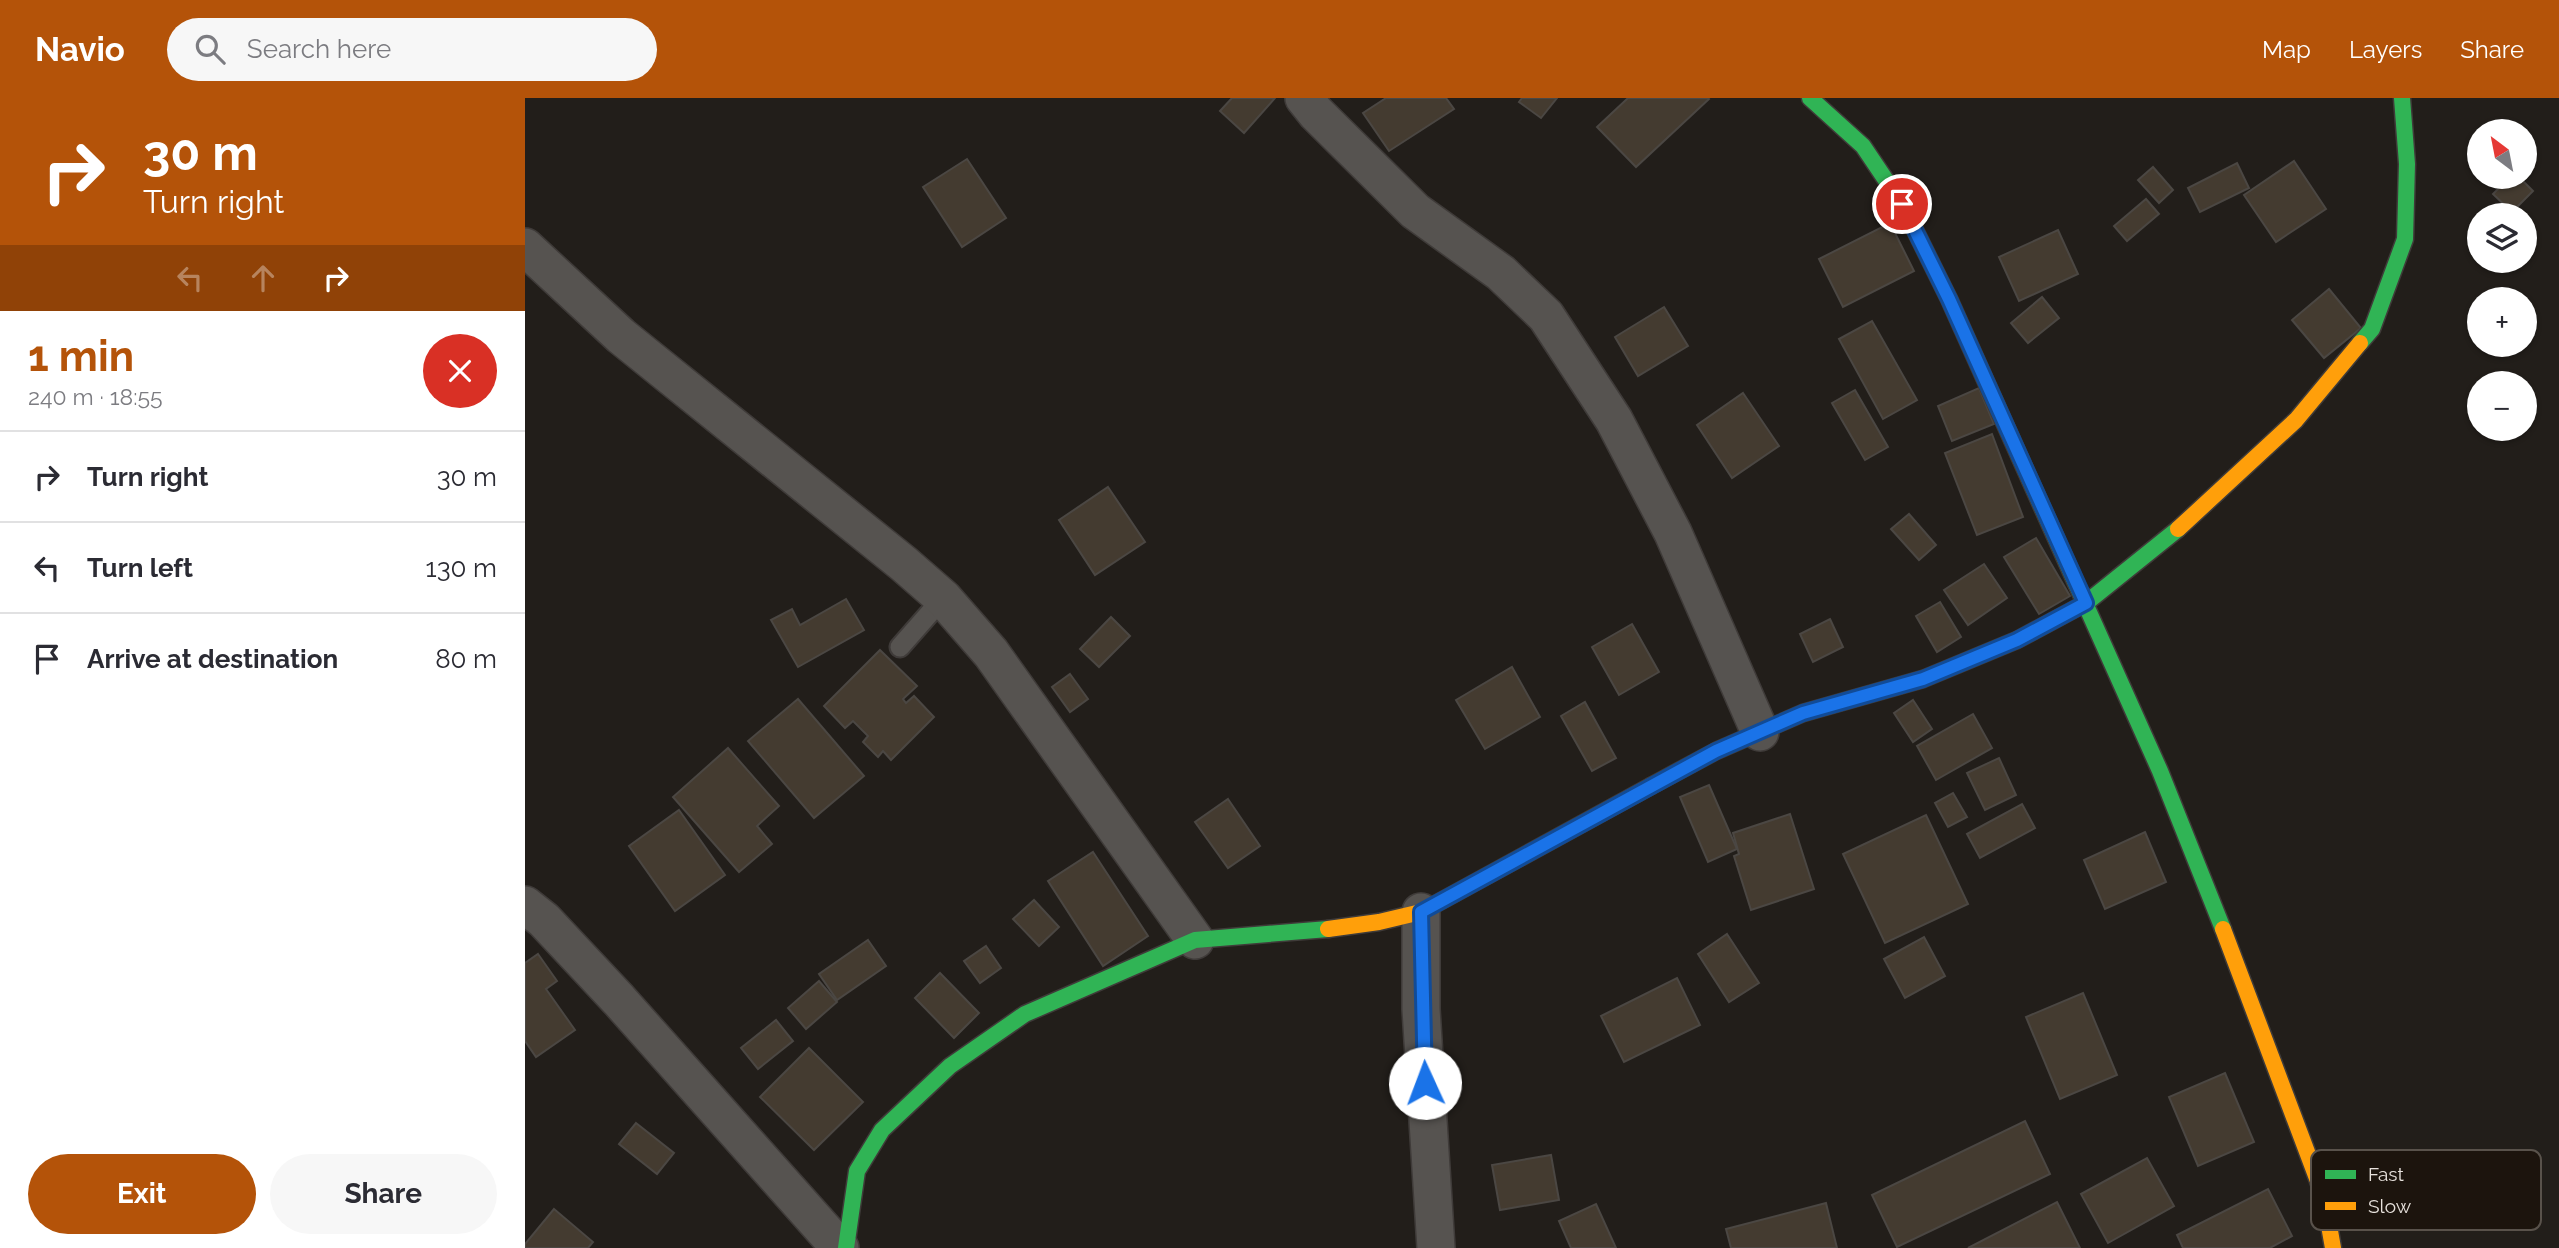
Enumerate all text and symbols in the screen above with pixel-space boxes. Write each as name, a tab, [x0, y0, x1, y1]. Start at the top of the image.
search box	[167, 18, 657, 81]
text: Navio	[35, 30, 125, 69]
icon: search	[191, 30, 229, 68]
text: Search here	[247, 34, 391, 64]
text: Map	[2262, 35, 2311, 64]
text: Layers	[2349, 35, 2422, 64]
text: Share	[2460, 35, 2524, 64]
north arrow	[2467, 119, 2537, 189]
map controls	[2467, 119, 2537, 441]
text: 30 m	[143, 124, 258, 181]
icon: right	[28, 126, 119, 217]
pin	[1872, 174, 1932, 234]
text: Turn right	[143, 183, 284, 220]
icon: arrive	[1883, 185, 1921, 223]
button: layers	[2467, 203, 2537, 273]
icon: left	[171, 259, 209, 297]
icon: ahead	[244, 259, 282, 297]
icon: right	[317, 259, 355, 297]
button: +	[2467, 287, 2537, 357]
text: 1 min	[28, 332, 134, 381]
button: close	[423, 334, 497, 408]
button: −	[2467, 371, 2537, 441]
text: 240 m · 18:55	[28, 383, 163, 410]
icon: right	[28, 458, 66, 496]
text: Turn right	[87, 462, 208, 492]
text: 30 m	[437, 462, 497, 492]
icon: left	[28, 549, 66, 587]
text: Turn left	[87, 553, 193, 583]
text: 130 m	[426, 553, 497, 583]
icon: arrive	[28, 640, 66, 678]
text: Arrive at destination	[87, 644, 338, 674]
text: 80 m	[435, 644, 497, 674]
position arrow	[1388, 1046, 1462, 1120]
legend	[2311, 1150, 2541, 1230]
button: Exit	[28, 1154, 256, 1234]
button: Share	[270, 1154, 497, 1234]
text: Fast	[2368, 1163, 2404, 1185]
text: Slow	[2368, 1195, 2412, 1217]

